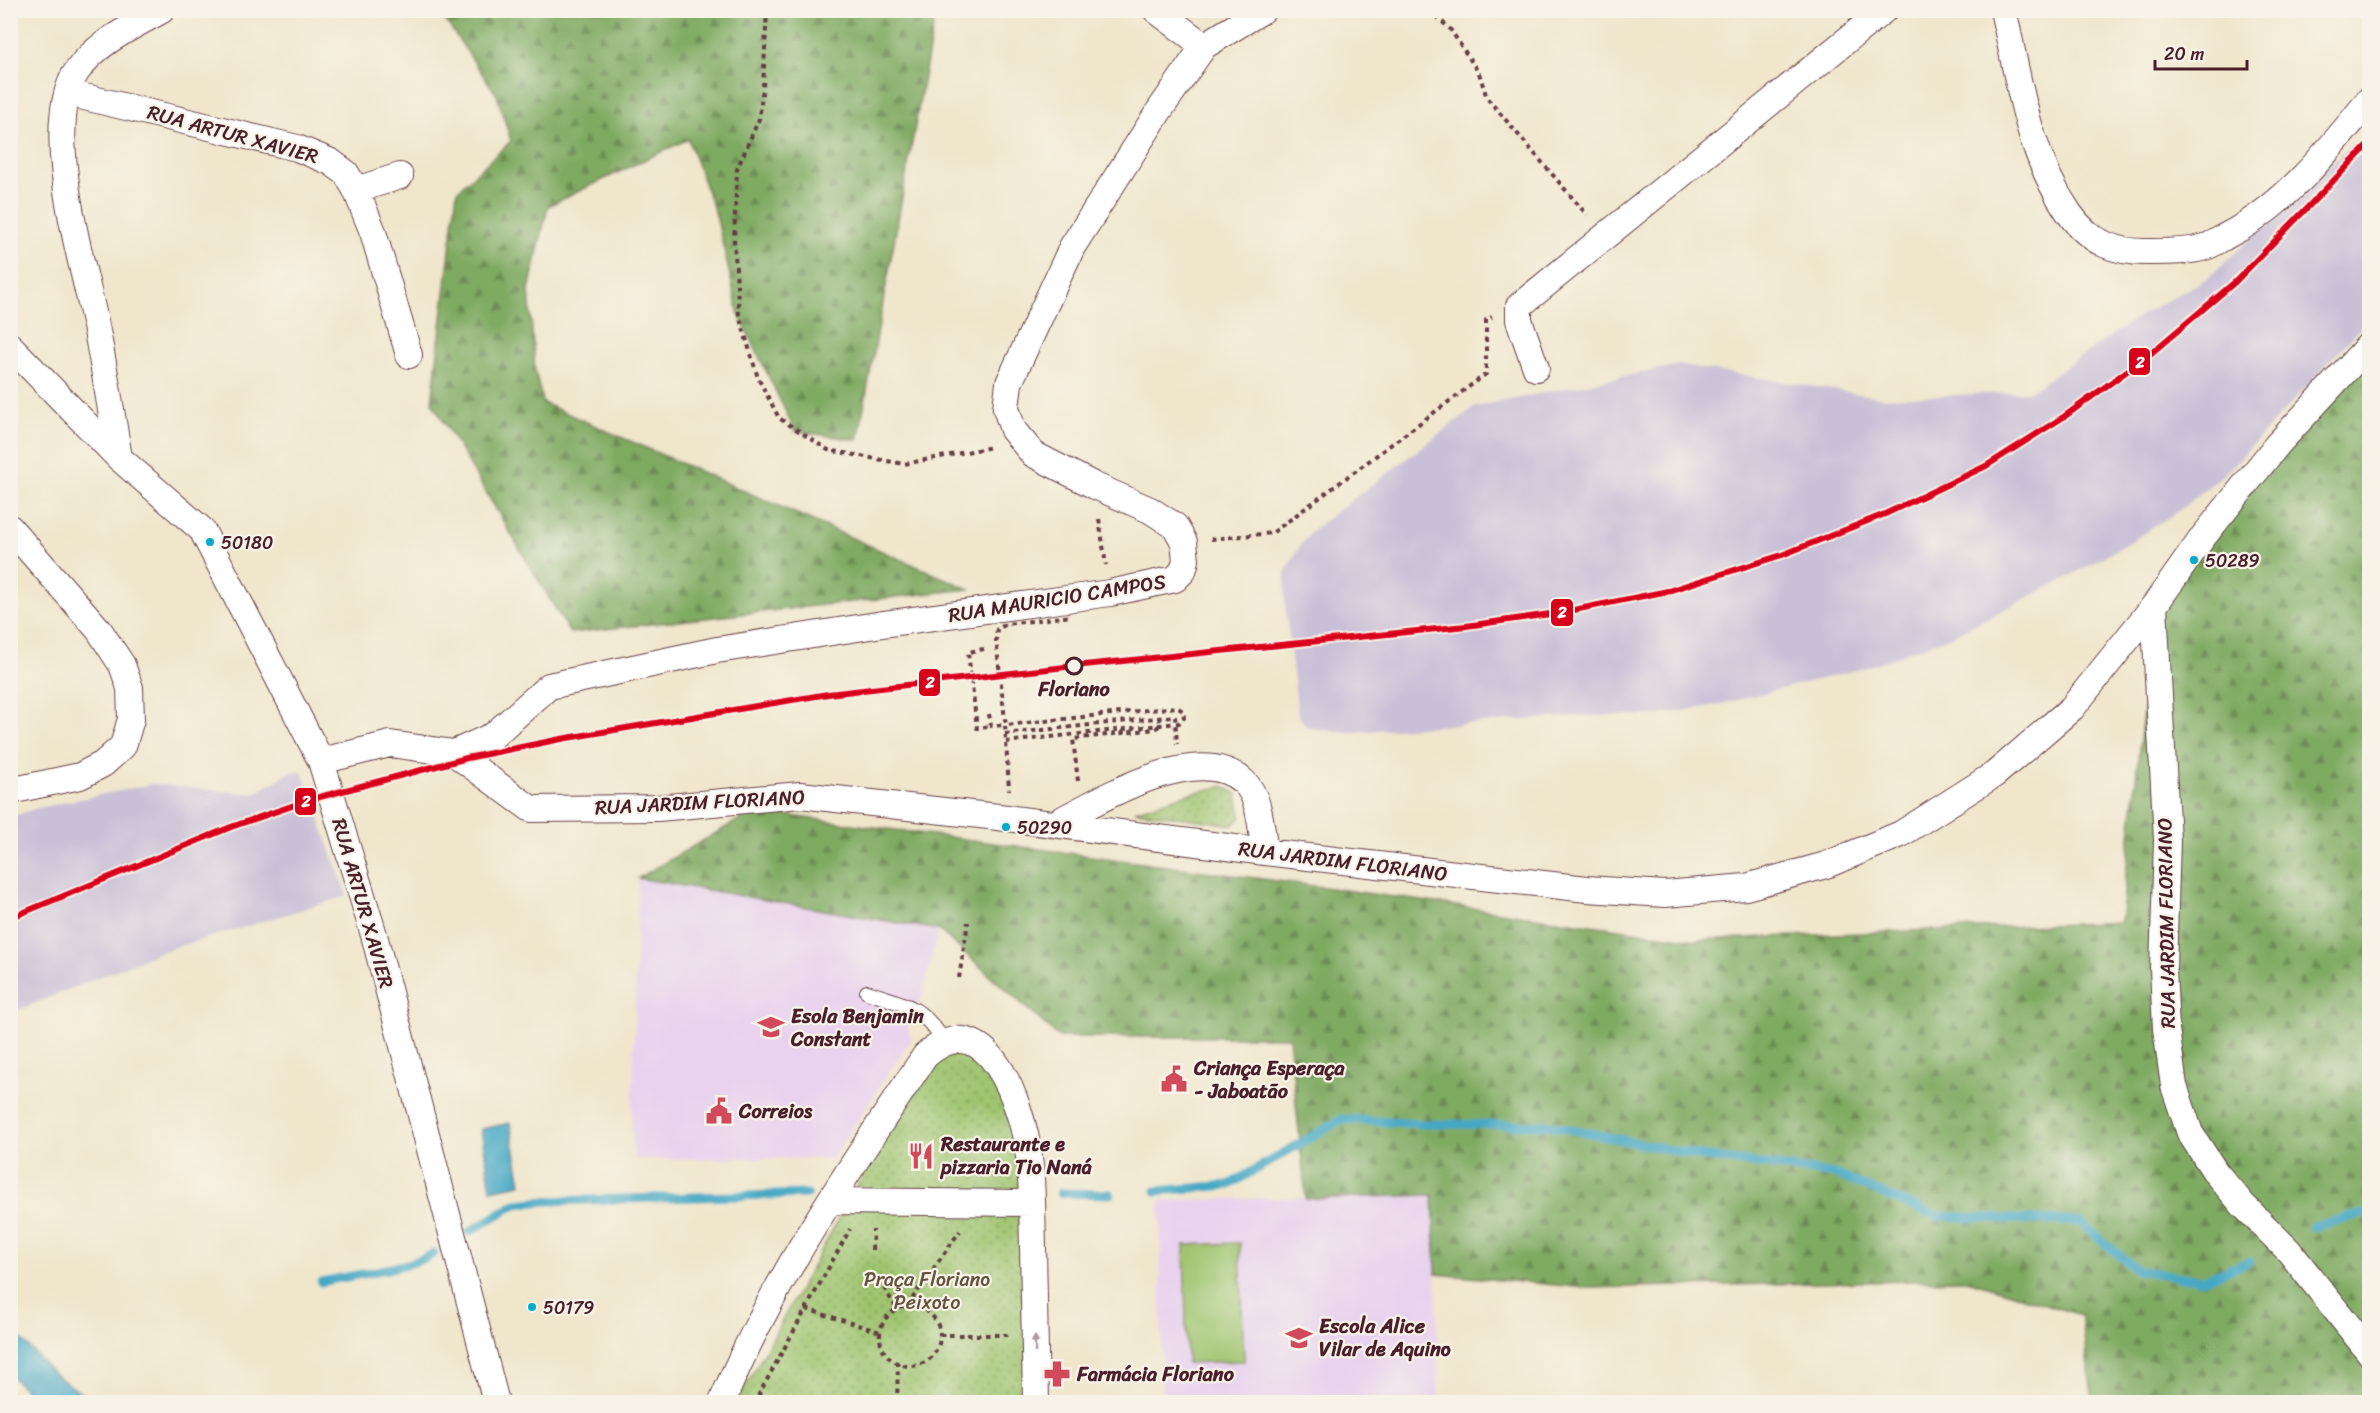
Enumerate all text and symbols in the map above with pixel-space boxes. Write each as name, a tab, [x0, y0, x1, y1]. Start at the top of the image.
scale bar	[2155, 33, 2246, 71]
text: 20 m	[2164, 38, 2204, 70]
street label: RUA ARTUR XAVIER	[143, 95, 322, 174]
line badge: 2	[2128, 347, 2151, 376]
text: 2	[2134, 348, 2145, 377]
place label: 50180	[221, 527, 273, 559]
marker: 50180	[204, 536, 216, 548]
place label: 50289	[2205, 545, 2260, 577]
marker: 50289	[2188, 554, 2200, 566]
street label: RUA MAURICIO CAMPOS	[946, 564, 1169, 633]
line badge: 2	[1550, 598, 1574, 627]
text: 2	[1556, 598, 1567, 627]
marker: Floriano	[1065, 657, 1083, 675]
line badge: 2	[918, 668, 941, 697]
text: 2	[924, 668, 935, 697]
place label: Floriano	[1037, 672, 1111, 707]
street label: RUA JARDIM FLORIANO	[594, 780, 806, 825]
line badge: 2	[294, 787, 317, 816]
text: 2	[300, 787, 311, 816]
place label: 50290	[1017, 812, 1072, 844]
street label: RUA ARTUR XAVIER	[321, 814, 404, 992]
street label: RUA JARDIM FLORIANO	[2147, 817, 2186, 1029]
marker: 50290	[1000, 821, 1012, 833]
street label: RUA JARDIM FLORIANO	[1236, 831, 1450, 892]
place label: Esola Benjamin Constant	[790, 999, 924, 1057]
school or university icon: Esola Benjamin Constant	[756, 1012, 786, 1042]
place label: Criança Esperaça - Jaboatão	[1193, 1051, 1346, 1109]
public building icon: Criança Esperaça - Jaboatão	[1159, 1064, 1189, 1094]
place label: Correios	[738, 1094, 813, 1129]
public building icon: Correios	[704, 1096, 734, 1126]
place label: Restaurante e pizzaria Tio Naná	[939, 1127, 1092, 1185]
restaurant icon: Restaurante e pizzaria Tio Naná	[906, 1141, 936, 1171]
park label: Praça Floriano Peixoto	[864, 1262, 990, 1320]
place label: 50179	[543, 1292, 594, 1324]
marker: 50179	[526, 1301, 538, 1313]
place label: Escola Alice Vilar de Aquino	[1319, 1309, 1451, 1367]
school or university icon: Escola Alice Vilar de Aquino	[1284, 1323, 1314, 1353]
one-way arrow	[1030, 1335, 1040, 1354]
place label: Farmácia Floriano	[1076, 1357, 1235, 1392]
pharmacy icon: Farmácia Floriano	[1042, 1359, 1072, 1389]

